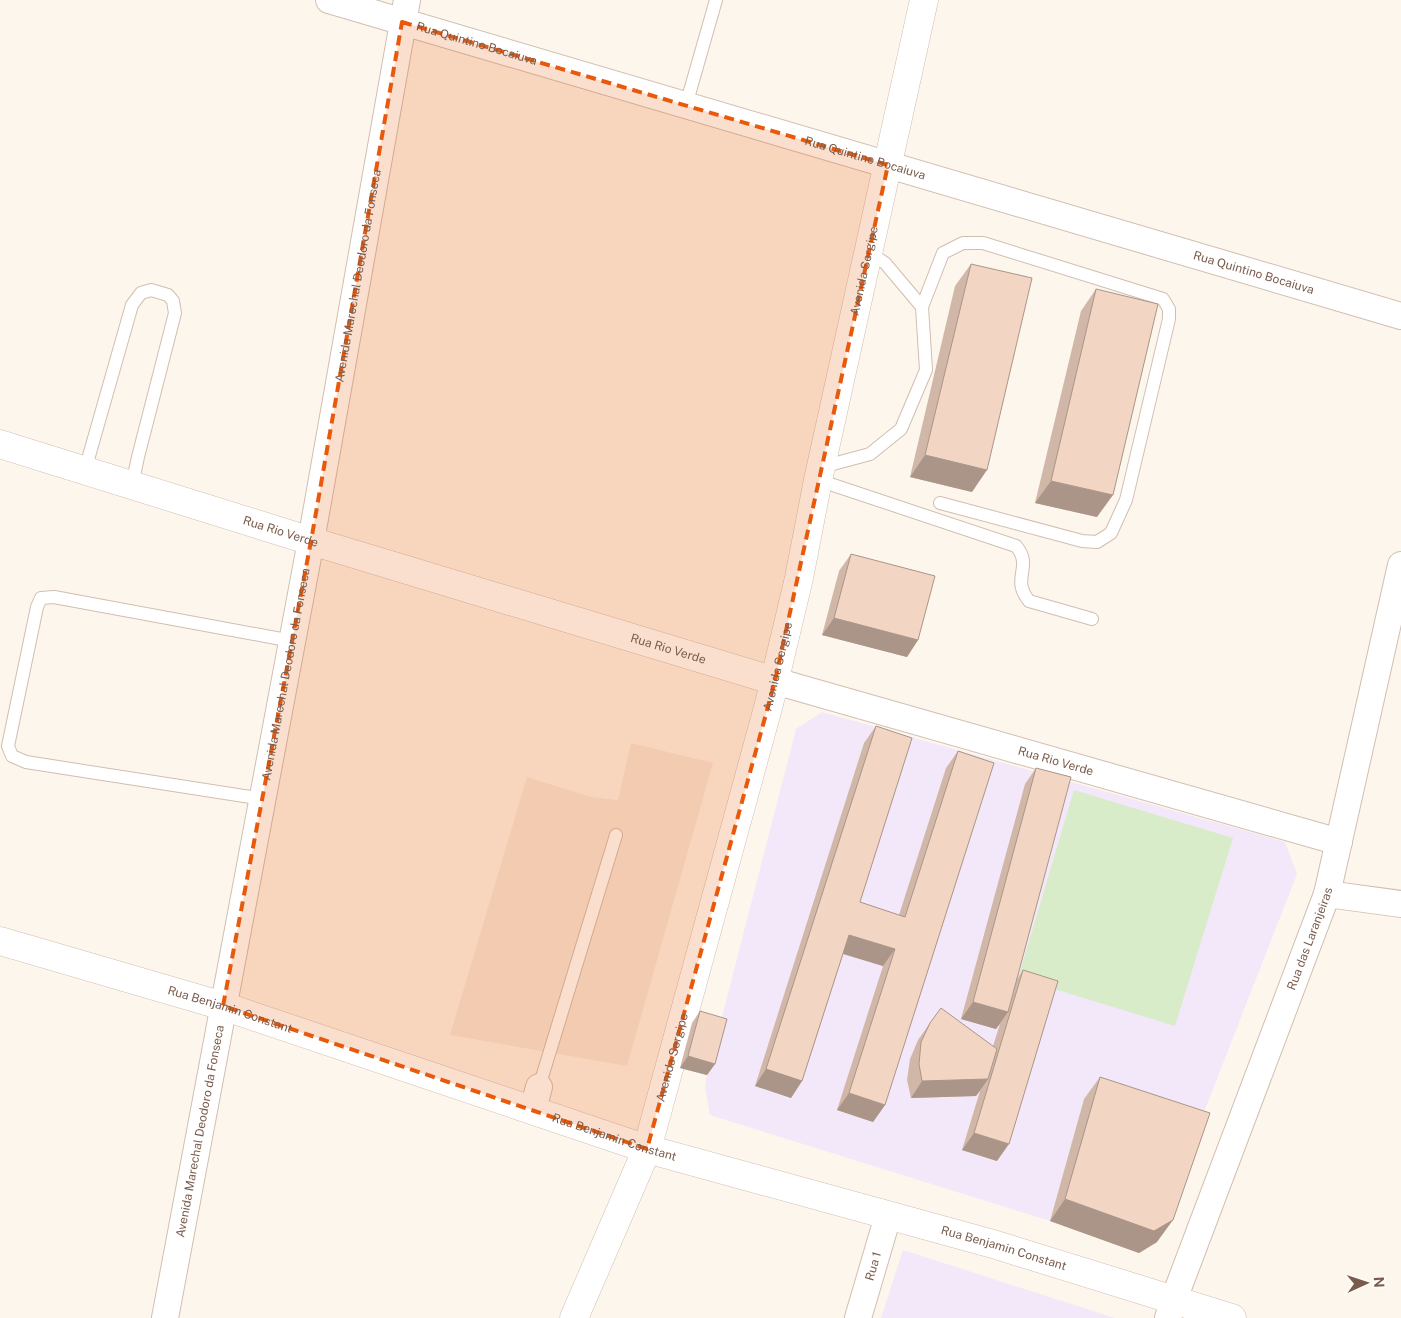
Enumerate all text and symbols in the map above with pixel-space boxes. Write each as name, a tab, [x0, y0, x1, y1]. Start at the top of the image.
street label: Rua Quintino Bocaiuva	[415, 19, 539, 68]
street label: Rua Quintino Bocaiuva	[803, 134, 927, 182]
street label: Avenida Marechal Deodoro da Fonseca	[332, 168, 384, 383]
street label: Avenida Sergipe	[848, 225, 881, 317]
street label: Rua Quintino Bocaiuva	[1192, 248, 1316, 297]
street label: Rua Rio Verde	[241, 513, 320, 550]
street label: Avenida Marechal Deodoro da Fonseca	[259, 567, 313, 782]
street label: Avenida Sergipe	[760, 620, 795, 713]
street label: Rua Rio Verde	[629, 631, 708, 667]
street label: Rua Rio Verde	[1016, 744, 1095, 779]
street label: Rua das Laranjeiras	[1284, 886, 1335, 992]
street label: Rua Benjamin Constant	[166, 983, 294, 1036]
street label: Avenida Sergipe	[653, 1012, 691, 1103]
street label: Avenida Marechal Deodoro da Fonseca	[173, 1024, 227, 1239]
street label: Rua Benjamin Constant	[550, 1110, 678, 1164]
street label: Rua Benjamin Constant	[940, 1223, 1068, 1273]
street label: Rua 1	[862, 1250, 884, 1282]
north arrow	[1341, 1258, 1391, 1308]
text: N	[1371, 1276, 1387, 1288]

